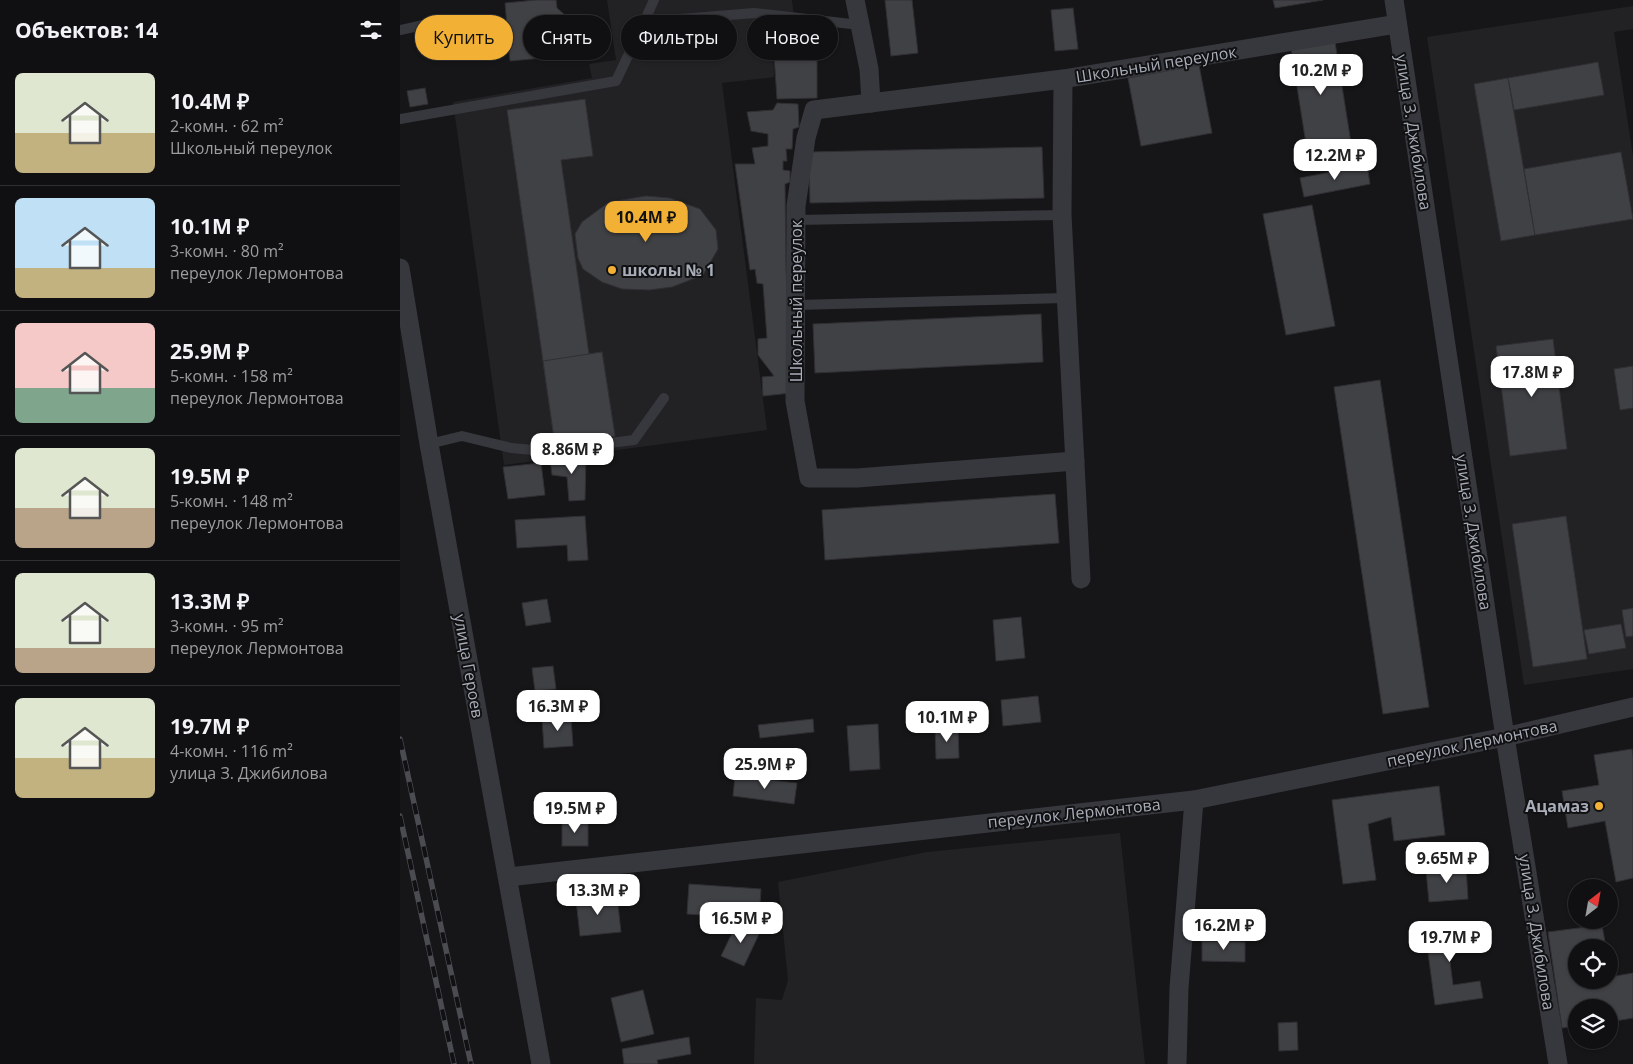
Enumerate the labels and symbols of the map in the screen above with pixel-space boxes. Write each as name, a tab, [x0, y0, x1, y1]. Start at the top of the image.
street label: Школьный переулок	[1074, 40, 1239, 88]
street label: улица З. Джибилова	[1391, 52, 1437, 212]
pin: 10.2M ₽	[1275, 54, 1367, 96]
pin: 12.2M ₽	[1289, 138, 1381, 181]
pin: 10.4M ₽	[600, 200, 692, 243]
street label: Школьный переулок	[785, 219, 807, 382]
place label: школы № 1	[622, 259, 715, 281]
marker: школы № 1	[606, 264, 618, 276]
pin: 17.8M ₽	[1486, 356, 1578, 398]
pin: 8.86M ₽	[526, 432, 618, 475]
street label: улица З. Джибилова	[1451, 452, 1497, 612]
street label: улица Героев	[449, 612, 489, 720]
pin: 16.3M ₽	[512, 690, 604, 732]
pin: 10.1M ₽	[901, 700, 993, 743]
street label: переулок Лермонтова	[1385, 714, 1559, 772]
pin: 25.9M ₽	[719, 748, 811, 790]
pin: 19.5M ₽	[529, 792, 621, 834]
street label: переулок Лермонтова	[987, 793, 1161, 833]
place label: Ацамаз	[1525, 795, 1589, 817]
marker: Ацамаз	[1593, 800, 1605, 812]
pin: 9.65M ₽	[1401, 842, 1493, 884]
street label: улица З. Джибилова	[1514, 852, 1560, 1012]
pin: 13.3M ₽	[552, 874, 644, 916]
north arrow	[1568, 879, 1618, 929]
pin: 16.5M ₽	[695, 902, 787, 944]
pin: 16.2M ₽	[1178, 908, 1270, 951]
pin: 19.7M ₽	[1404, 920, 1496, 963]

